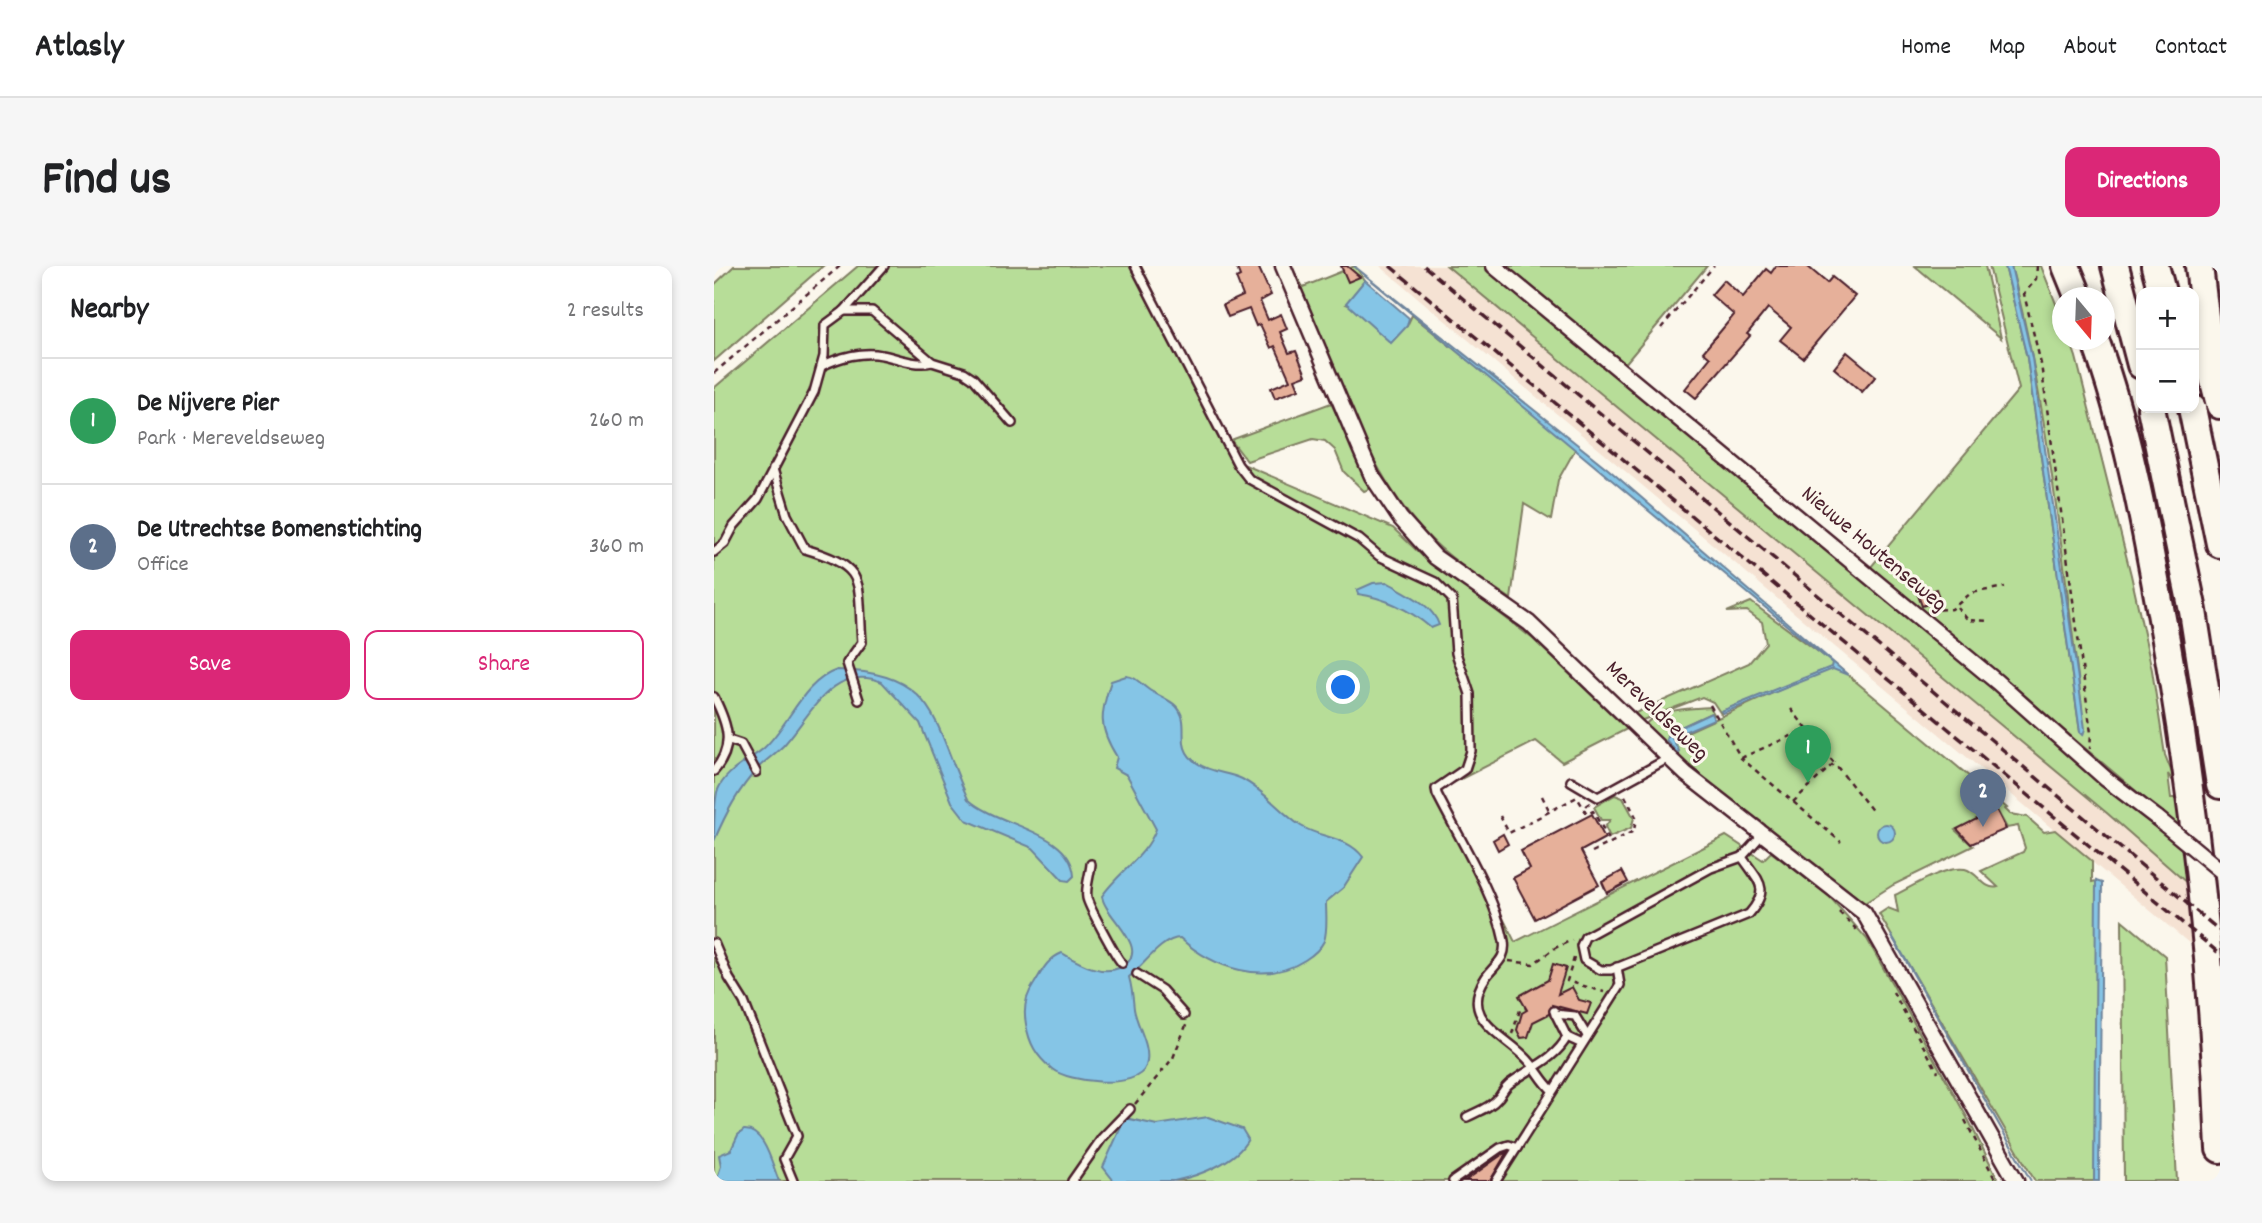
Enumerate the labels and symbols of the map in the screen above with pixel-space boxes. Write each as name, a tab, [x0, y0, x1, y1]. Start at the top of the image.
north arrow	[2052, 287, 2115, 350]
street label: Nieuwe Houtenseweg	[1793, 479, 1953, 621]
street label: Mereveldseweg	[1597, 654, 1715, 770]
your location	[1326, 670, 1360, 704]
pin: 1	[1785, 725, 1831, 783]
pin: 2	[1960, 769, 2006, 827]

